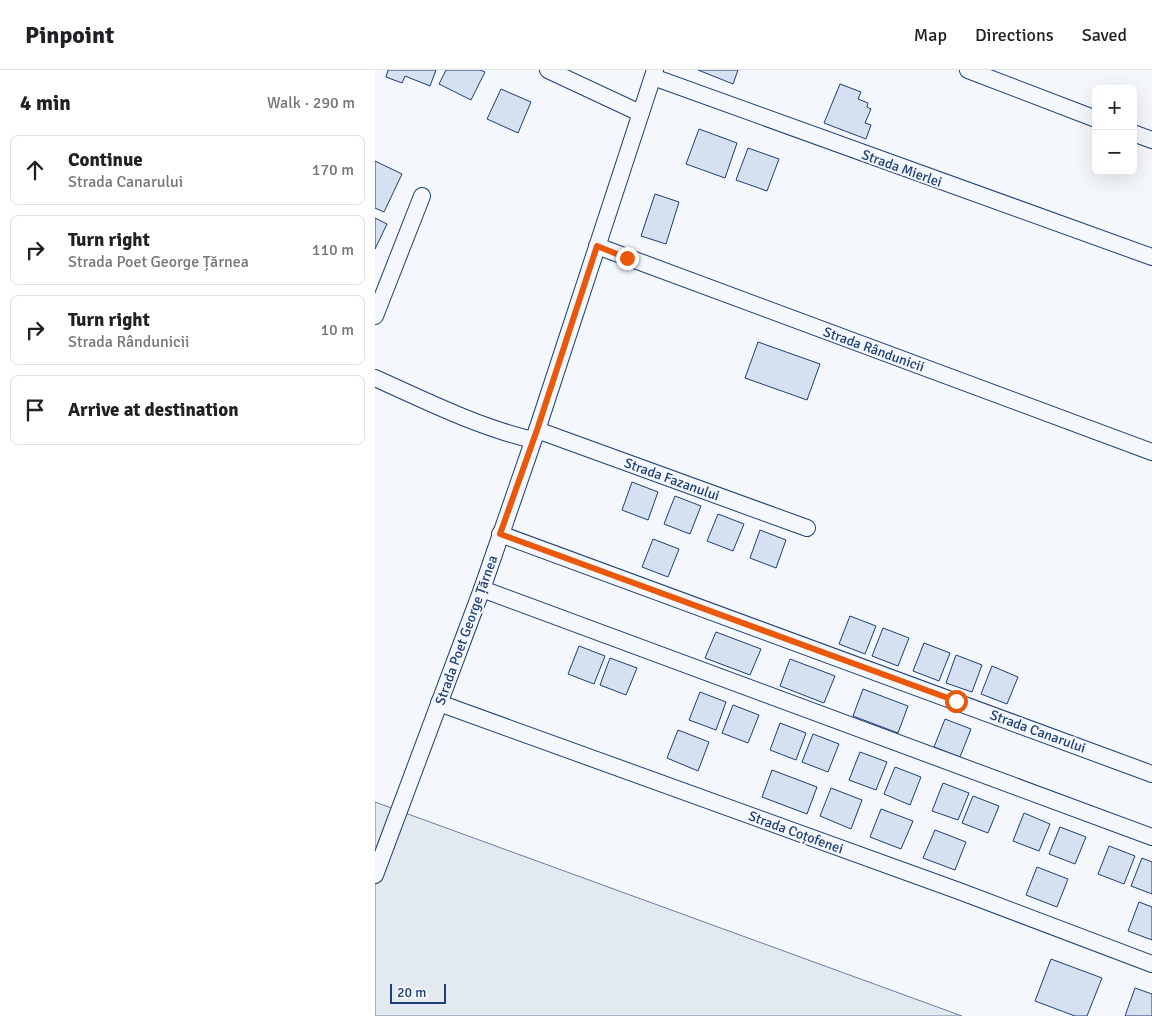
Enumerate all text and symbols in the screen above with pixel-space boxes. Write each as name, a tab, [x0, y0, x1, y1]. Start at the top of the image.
text: Pinpoint	[25, 20, 114, 50]
text: Map	[914, 24, 947, 46]
text: Directions	[975, 24, 1054, 46]
text: Saved	[1082, 24, 1127, 46]
map controls	[1092, 85, 1137, 175]
button: +	[1092, 85, 1137, 130]
text: 4 min	[20, 90, 71, 116]
text: Walk · 290 m	[267, 93, 355, 113]
button: −	[1092, 130, 1137, 175]
street label: Strada Mierlei	[859, 146, 944, 191]
text: Continue	[68, 148, 143, 172]
icon: ahead	[21, 156, 49, 184]
text: 170 m	[312, 160, 354, 180]
text: Strada Canarului	[68, 172, 183, 192]
text: Turn right	[68, 228, 150, 252]
icon: right	[21, 236, 49, 264]
text: 110 m	[312, 240, 354, 260]
route end	[616, 247, 639, 270]
text: Strada Poet George Țărnea	[68, 252, 249, 272]
text: Turn right	[68, 308, 150, 332]
icon: right	[21, 316, 49, 344]
text: 10 m	[320, 320, 354, 340]
street label: Strada Rândunicii	[821, 323, 927, 376]
text: Strada Rândunicii	[68, 332, 189, 352]
icon: arrive	[21, 396, 49, 424]
text: Arrive at destination	[68, 398, 239, 422]
street label: Strada Fazanului	[622, 454, 722, 505]
street label: Strada Poet George Țărnea	[431, 553, 502, 707]
route start	[945, 690, 968, 713]
street label: Strada Canarului	[988, 706, 1088, 757]
street label: Strada Coțofenei	[746, 807, 846, 858]
scale bar	[390, 981, 446, 1004]
text: 20 m	[397, 984, 426, 1001]

